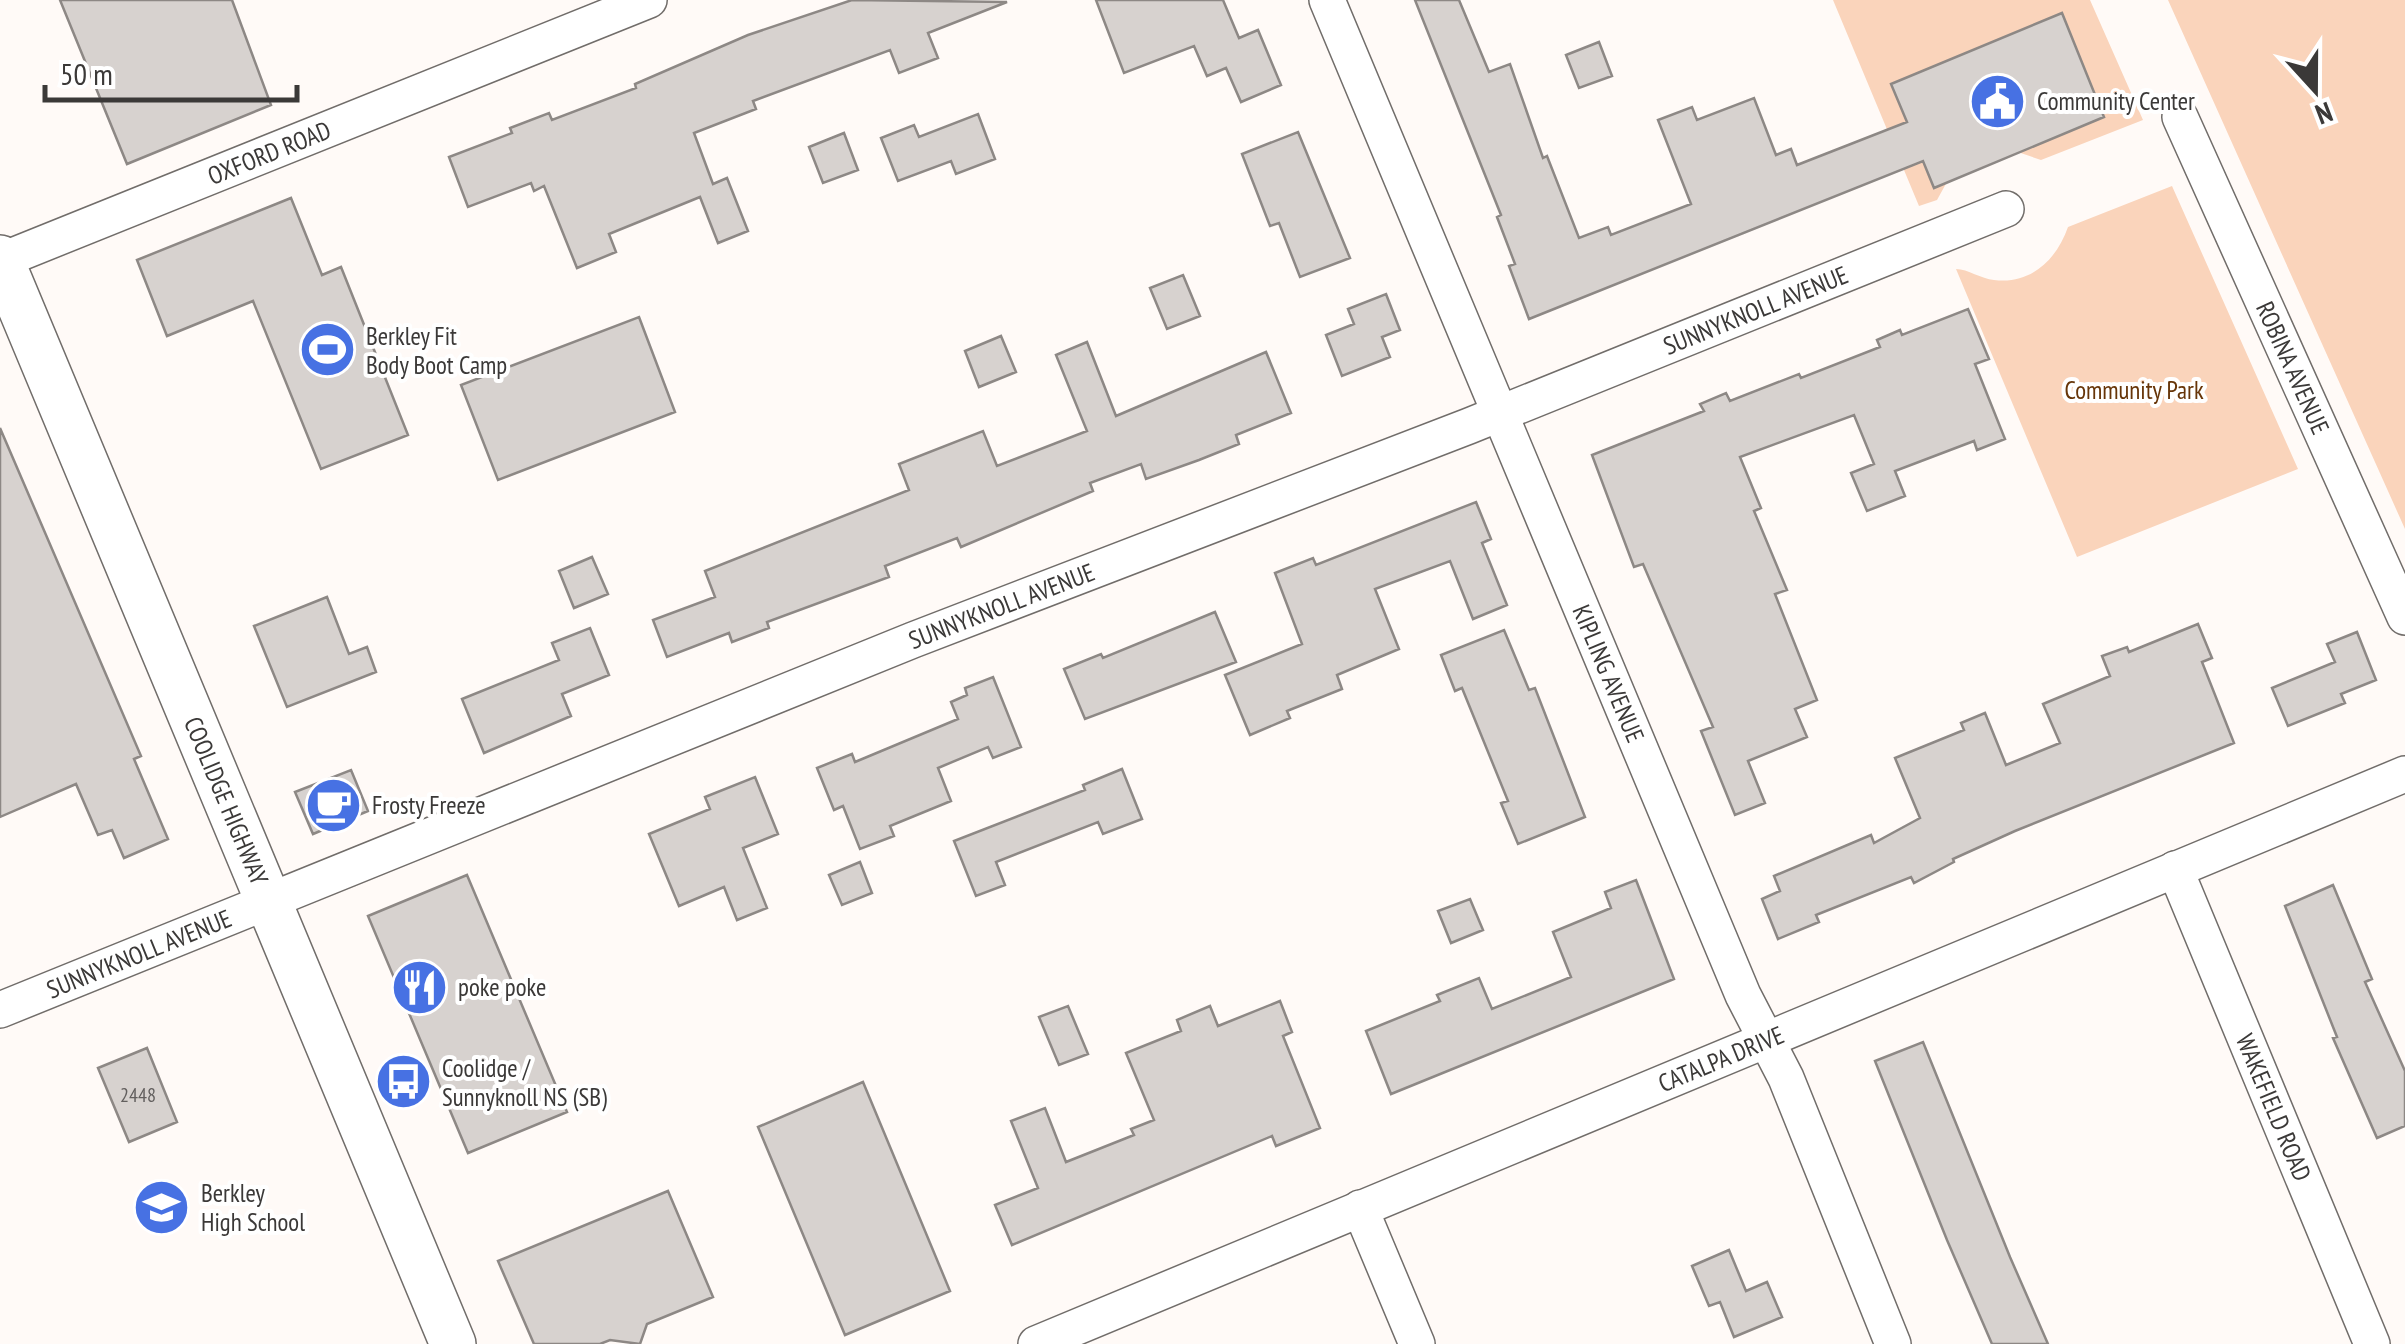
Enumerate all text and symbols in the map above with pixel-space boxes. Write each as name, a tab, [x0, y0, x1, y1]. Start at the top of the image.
scale bar	[45, 40, 298, 102]
north arrow	[2265, 40, 2365, 140]
text: 50 m	[60, 54, 113, 93]
public building icon: Community Center	[1968, 71, 2028, 131]
place label: Community Center	[2037, 85, 2195, 117]
text: N	[2310, 94, 2338, 134]
street label: OXFORD ROAD	[203, 114, 335, 192]
street label: SUNNYKNOLL AVENUE	[1659, 259, 1853, 362]
street label: ROBINA AVENUE	[2249, 296, 2337, 439]
sports icon: Berkley Fit Body Boot Camp	[297, 320, 357, 380]
place label: Berkley Fit Body Boot Camp	[366, 320, 507, 381]
park label: Community Park	[2064, 374, 2204, 406]
street label: SUNNYKNOLL AVENUE	[904, 556, 1099, 656]
street label: KIPLING AVENUE	[1566, 600, 1652, 747]
street label: COOLIDGE HIGHWAY	[177, 712, 276, 890]
cafe icon: Frosty Freeze	[303, 775, 363, 835]
place label: Frosty Freeze	[372, 789, 486, 821]
street label: SUNNYKNOLL AVENUE	[42, 902, 236, 1005]
restaurant icon: poke poke	[389, 957, 449, 1017]
place label: poke poke	[458, 971, 546, 1003]
street label: CATALPA DRIVE	[1654, 1018, 1788, 1099]
street label: WAKEFIELD ROAD	[2229, 1029, 2319, 1186]
bus stop icon: Coolidge / Sunnyknoll NS (SB)	[373, 1052, 433, 1112]
place label: Coolidge / Sunnyknoll NS (SB)	[442, 1052, 607, 1113]
house number: 2448	[120, 1082, 156, 1108]
school or university icon: Berkley High School	[132, 1177, 192, 1237]
place label: Berkley High School	[201, 1177, 305, 1238]

